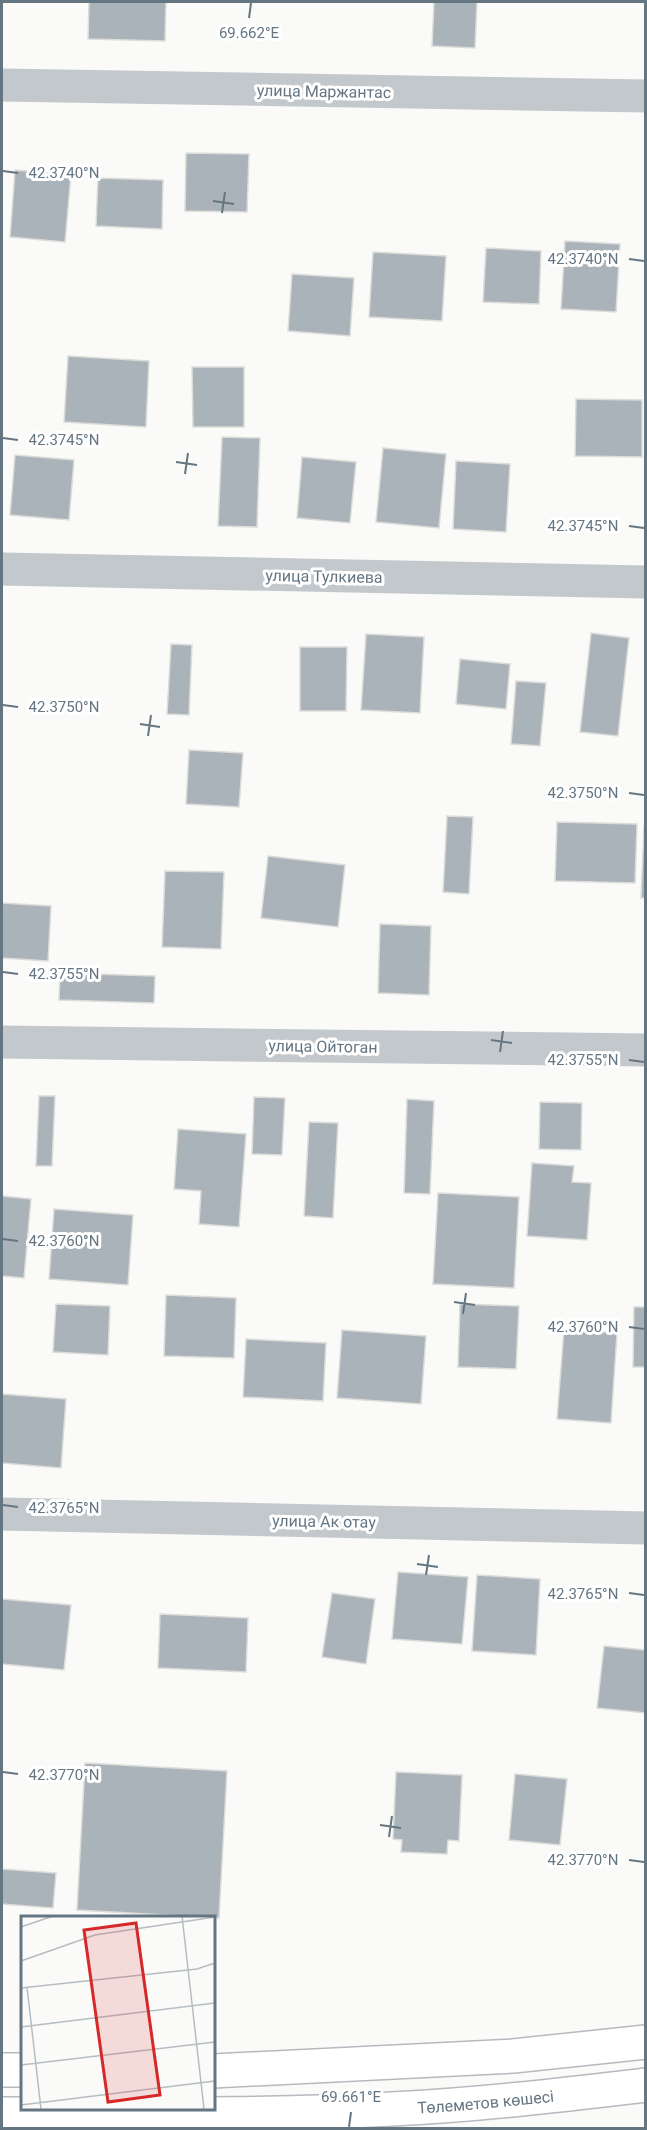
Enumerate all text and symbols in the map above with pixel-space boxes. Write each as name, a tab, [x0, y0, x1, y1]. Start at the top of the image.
text: 69.662°E	[219, 24, 280, 42]
street label: улица Маржантас	[257, 81, 391, 102]
text: 42.3740°N	[29, 164, 99, 182]
text: 42.3740°N	[548, 250, 618, 268]
text: 42.3745°N	[29, 431, 99, 449]
text: 42.3745°N	[548, 517, 618, 535]
street label: улица Тулкиева	[265, 566, 383, 587]
text: 42.3750°N	[29, 698, 99, 716]
text: 42.3750°N	[548, 784, 618, 802]
text: 42.3755°N	[29, 965, 99, 983]
street label: улица Ойтоган	[268, 1036, 378, 1057]
text: 42.3755°N	[548, 1051, 618, 1069]
text: 42.3760°N	[29, 1232, 99, 1250]
text: 42.3760°N	[548, 1318, 618, 1336]
text: 42.3765°N	[29, 1499, 99, 1517]
street label: улица Ак отау	[272, 1511, 376, 1532]
text: 42.3765°N	[548, 1585, 618, 1603]
text: 42.3770°N	[29, 1766, 99, 1784]
text: 42.3770°N	[548, 1851, 618, 1869]
inset map	[21, 1916, 214, 2109]
street label: Төлеметов көшесі	[417, 2087, 555, 2118]
text: 69.661°E	[321, 2088, 382, 2106]

